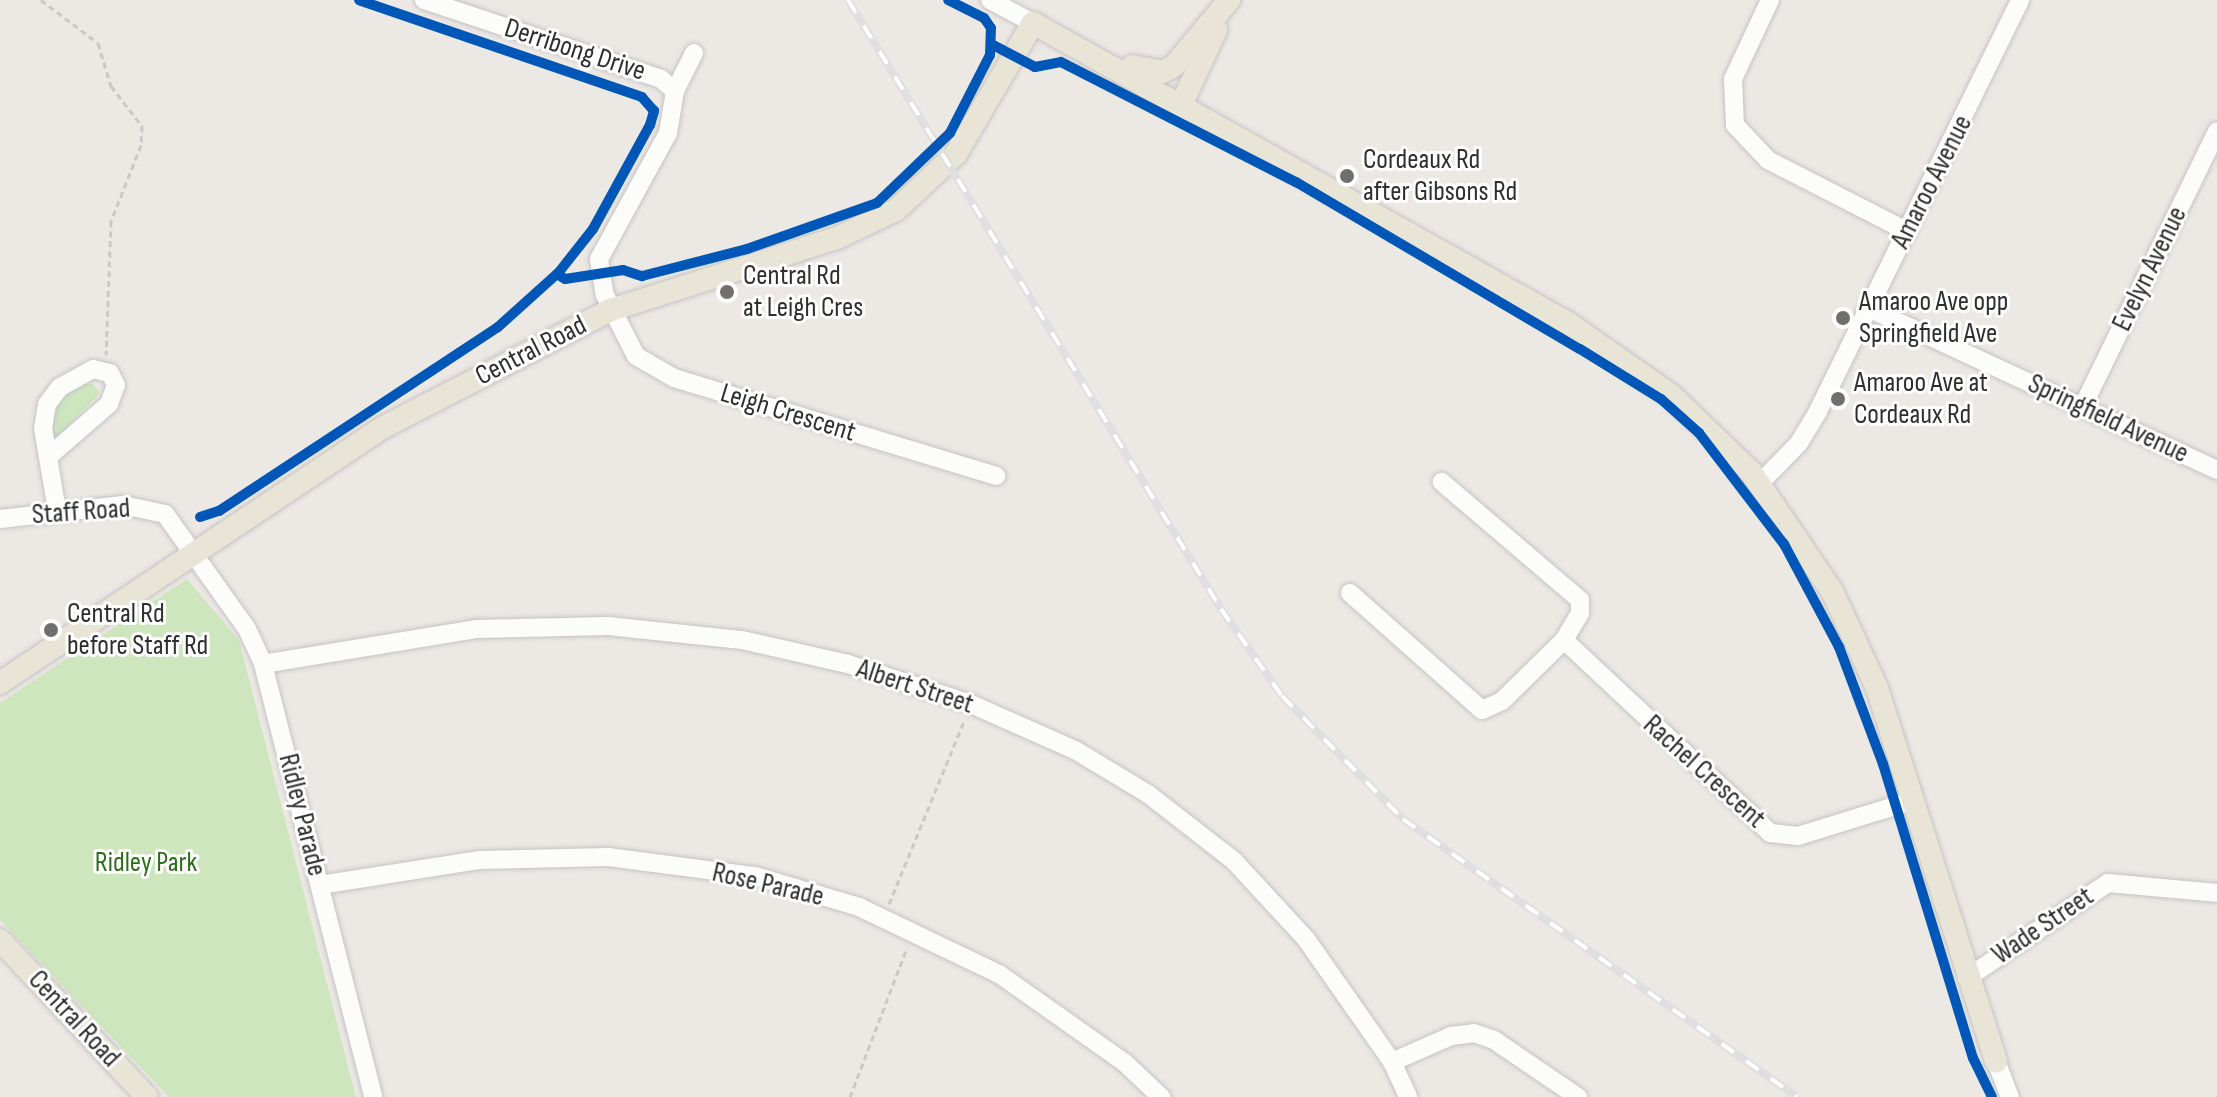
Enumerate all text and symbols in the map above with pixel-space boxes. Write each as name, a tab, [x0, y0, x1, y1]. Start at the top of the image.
street label: Derribong Drive	[500, 11, 650, 89]
street label: Amaroo Avenue	[1884, 110, 1980, 254]
place label: Cordeaux Rd after Gibsons Rd	[1363, 143, 1517, 209]
marker: Cordeaux Rd after Gibsons Rd	[1338, 167, 1356, 185]
street label: Evelyn Avenue	[2105, 201, 2195, 337]
place label: Central Rd at Leigh Cres	[743, 259, 863, 325]
marker: Central Rd at Leigh Cres	[718, 283, 736, 301]
place label: Amaroo Ave opp Springfield Ave	[1859, 285, 2008, 351]
street label: Central Road	[470, 309, 592, 393]
marker: Amaroo Ave opp Springfield Ave	[1834, 309, 1852, 327]
place label: Amaroo Ave at Cordeaux Rd	[1854, 366, 1988, 432]
street label: Springfield Avenue	[2022, 367, 2194, 471]
street label: Leigh Crescent	[716, 377, 860, 449]
marker: Amaroo Ave at Cordeaux Rd	[1829, 390, 1847, 408]
street label: Staff Road	[31, 492, 131, 532]
place label: Central Rd before Staff Rd	[67, 597, 208, 663]
marker: Central Rd before Staff Rd	[42, 621, 60, 639]
street label: Albert Street	[852, 652, 978, 722]
street label: Rachel Crescent	[1636, 708, 1772, 836]
street label: Ridley Parade	[271, 750, 333, 880]
park label: Ridley Park	[95, 846, 197, 880]
street label: Rose Parade	[709, 856, 827, 914]
street label: Wade Street	[1986, 880, 2100, 972]
street label: Central Road	[21, 964, 127, 1074]

